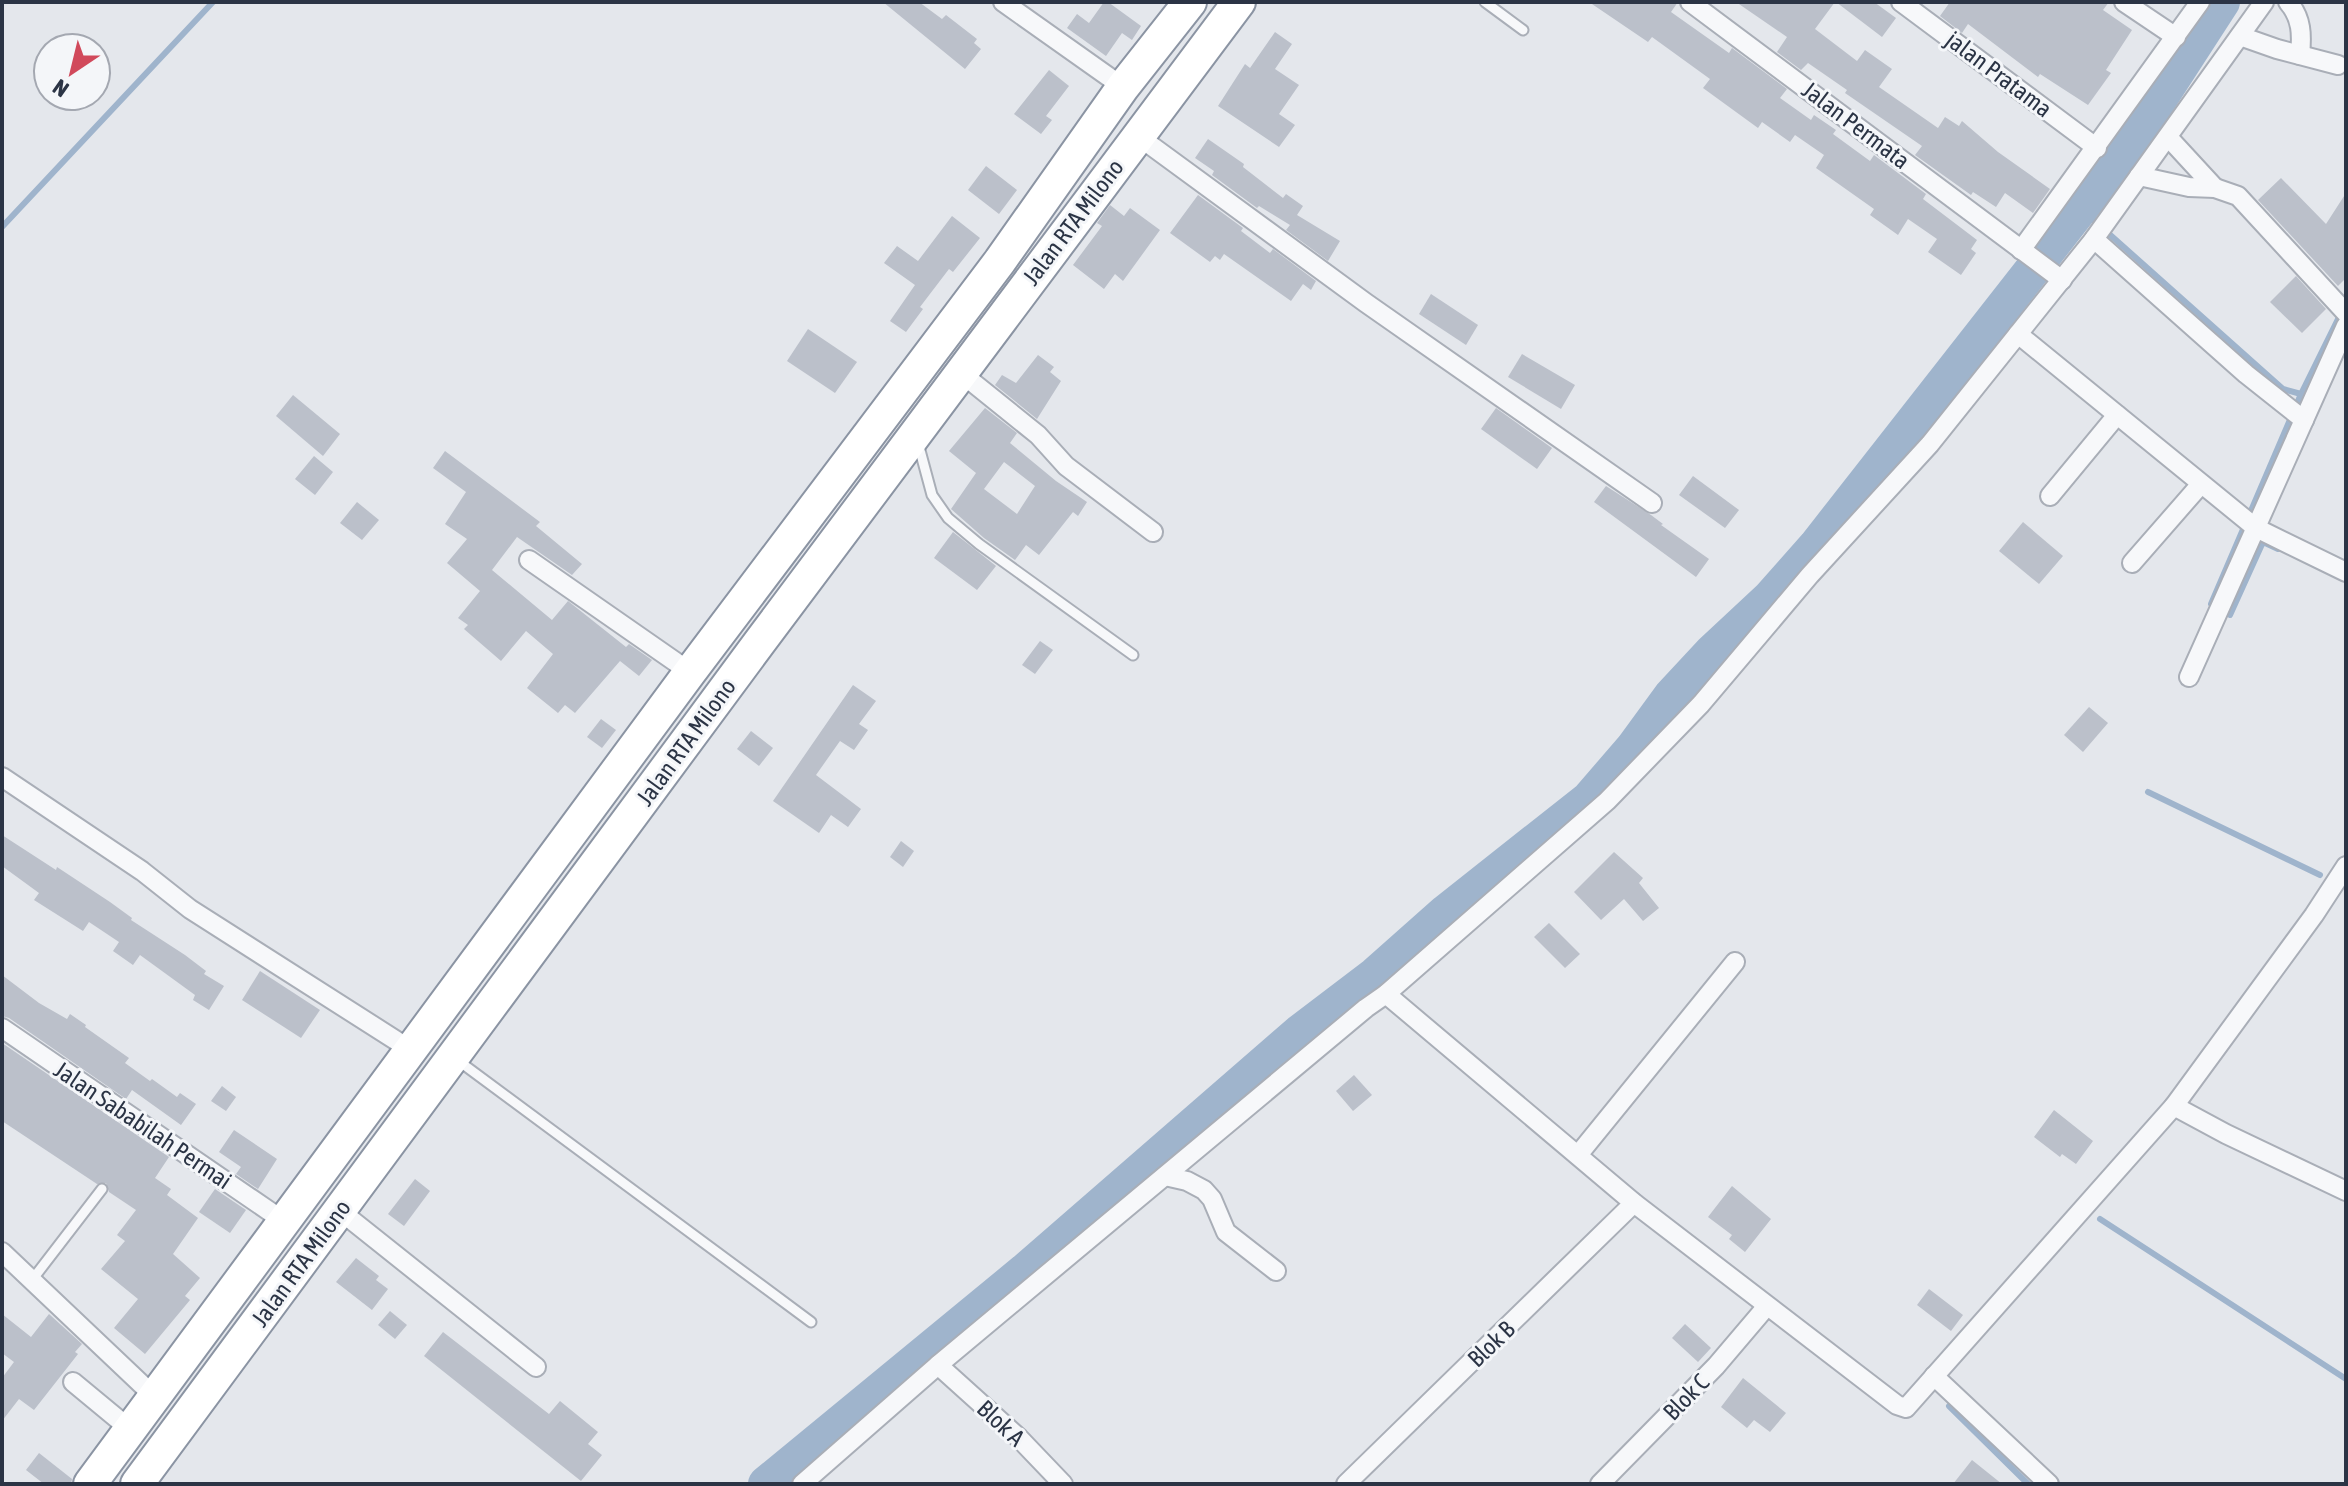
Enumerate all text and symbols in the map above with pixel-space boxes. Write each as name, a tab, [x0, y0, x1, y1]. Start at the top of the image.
street label: jalan Pratama	[1940, 25, 2057, 122]
north arrow	[32, 32, 112, 112]
text: N	[48, 74, 73, 103]
street label: Jalan Permata	[1797, 76, 1915, 174]
street label: Jalan RTA Milono	[1017, 154, 1129, 290]
street label: Jalan RTA Milono	[631, 673, 741, 811]
street label: Jalan Sababilah Permai	[49, 1056, 237, 1194]
street label: Jalan RTA Milono	[246, 1194, 356, 1332]
street label: Blok B	[1462, 1315, 1520, 1372]
street label: Blok C	[1658, 1368, 1714, 1426]
street label: Blok A	[972, 1395, 1030, 1452]

